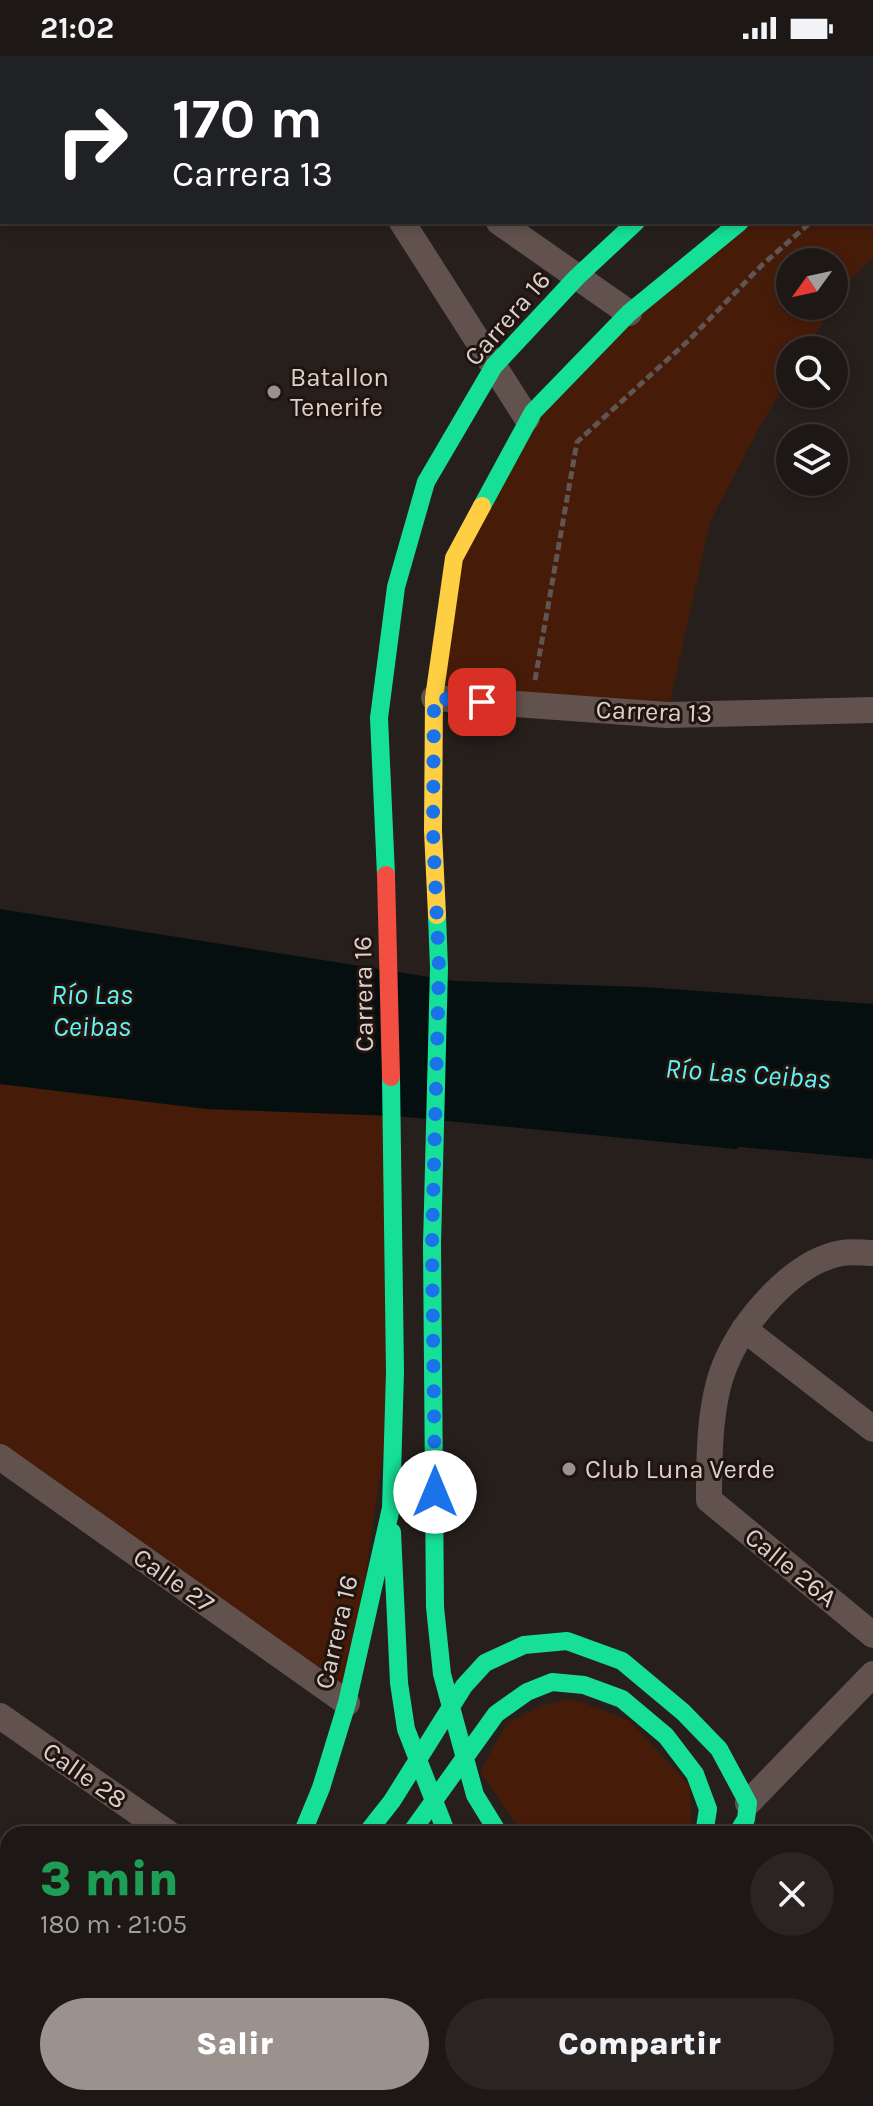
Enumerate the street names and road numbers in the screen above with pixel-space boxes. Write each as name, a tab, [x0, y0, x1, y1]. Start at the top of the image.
street label: Carrera 16	[458, 264, 557, 372]
street label: Carrera 13	[595, 694, 713, 729]
street label: Carrera 16	[347, 936, 380, 1052]
street label: Calle 26A	[738, 1521, 843, 1614]
street label: Calle 27	[127, 1541, 220, 1619]
street label: Carrera 16	[308, 1572, 365, 1692]
street label: Calle 28	[37, 1735, 133, 1815]

